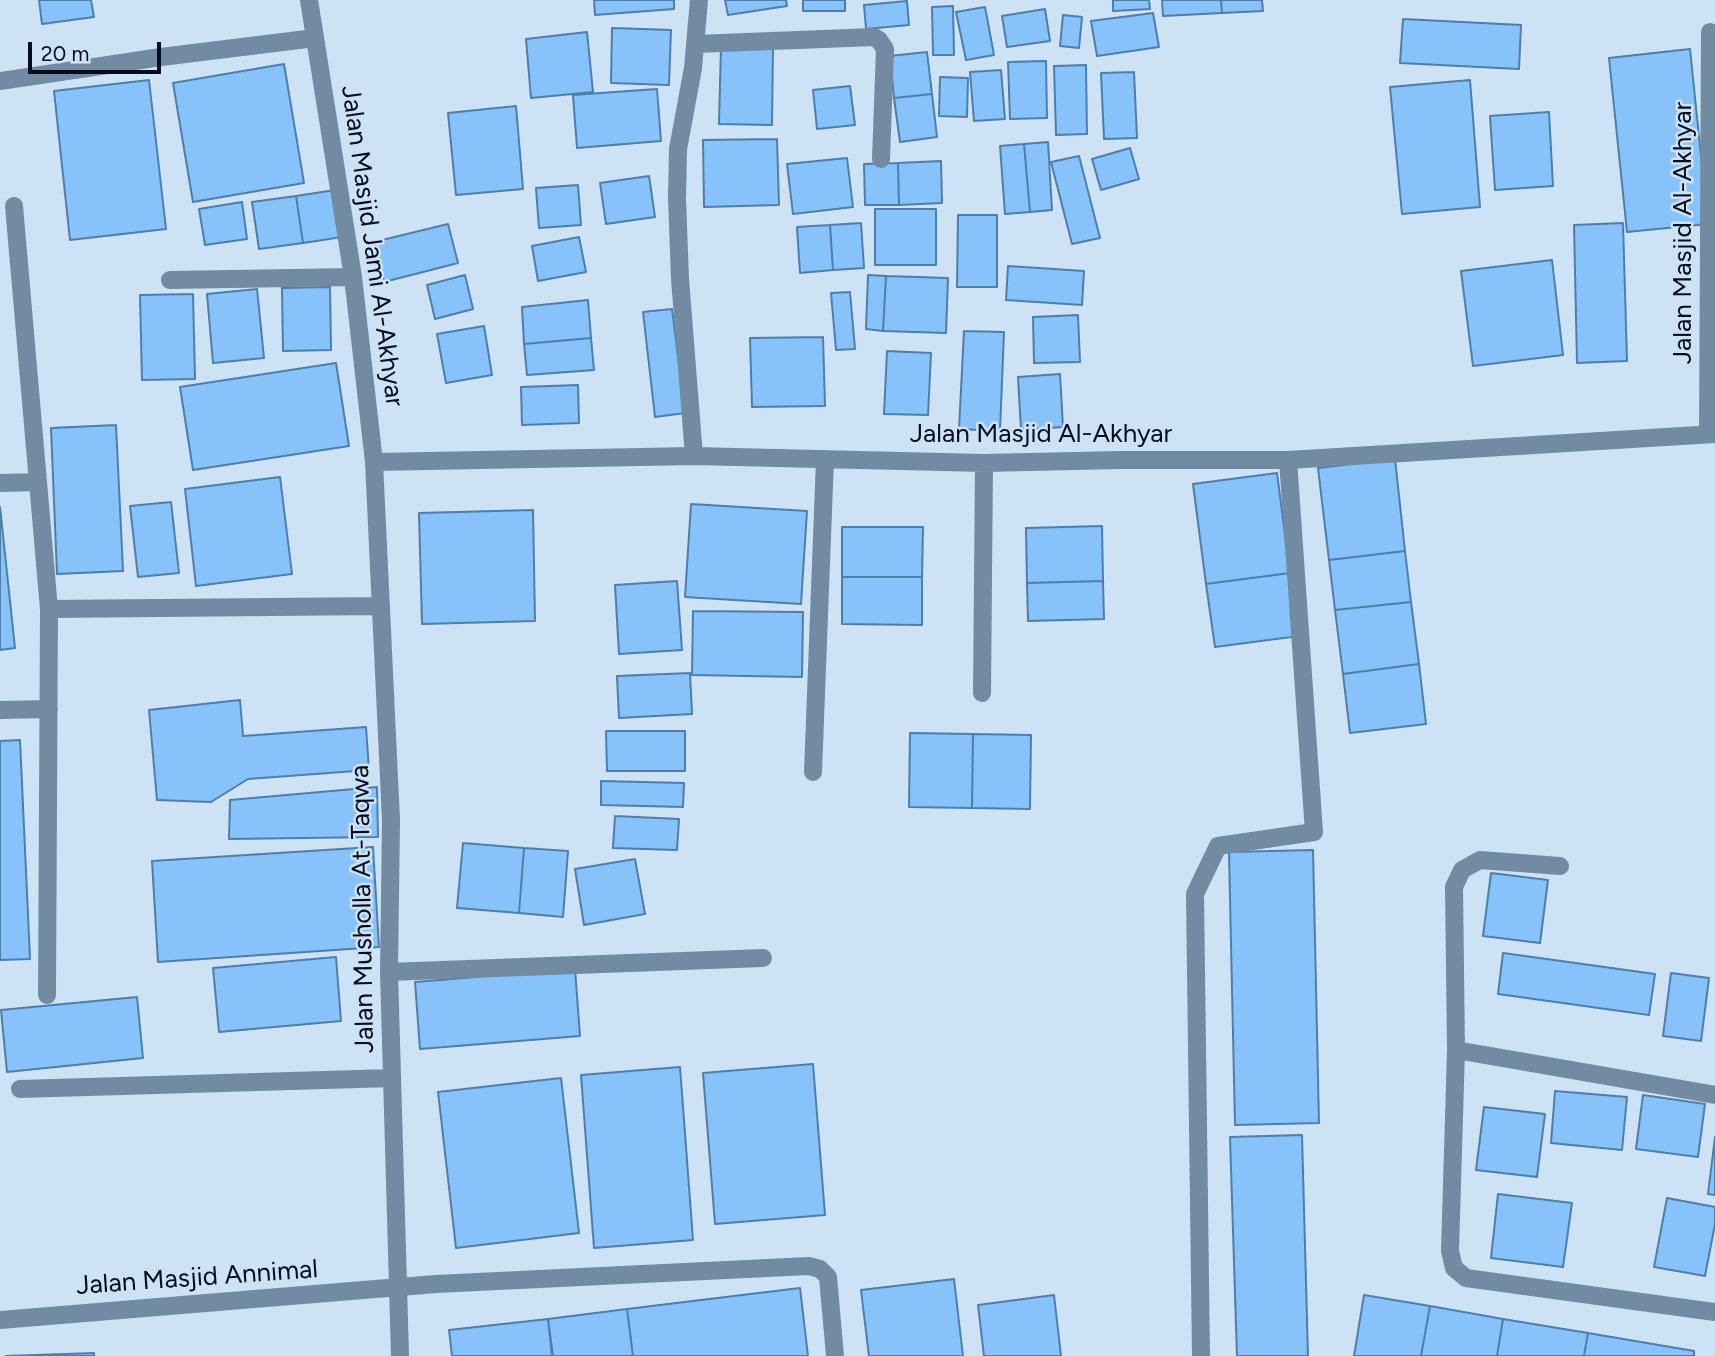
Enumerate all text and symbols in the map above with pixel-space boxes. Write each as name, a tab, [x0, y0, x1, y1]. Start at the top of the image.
scale bar	[32, 28, 164, 72]
text: 20 m	[41, 41, 89, 66]
street label: Jalan Masjid Jami Al-Akhyar	[334, 83, 410, 409]
street label: Jalan Masjid Al-Akhyar	[1667, 102, 1699, 364]
street label: Jalan Masjid Al-Akhyar	[910, 418, 1172, 450]
street label: Jalan Musholla At-Taqwa	[345, 764, 381, 1054]
street label: Jalan Masjid Annimal	[75, 1254, 319, 1302]

